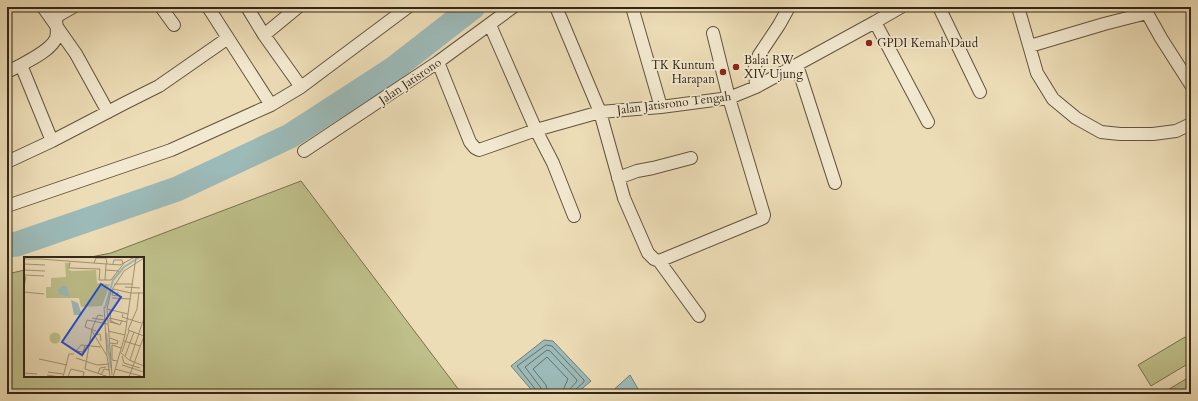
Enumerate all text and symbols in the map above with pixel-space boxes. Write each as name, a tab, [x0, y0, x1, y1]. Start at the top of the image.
place label: GPDI Kemah Daud	[877, 35, 979, 51]
marker: GPDI Kemah Daud	[864, 38, 874, 48]
place label: Balai RW XIV Ujung	[744, 52, 803, 82]
street label: Jalan Jatisrono	[374, 54, 445, 109]
place label: TK Kuntum Harapan	[651, 57, 716, 87]
marker: Balai RW XIV Ujung	[731, 62, 741, 72]
marker: TK Kuntum Harapan	[718, 67, 728, 77]
street label: Jalan Jatisrono Tengah	[614, 88, 732, 118]
inset map	[24, 257, 144, 377]

